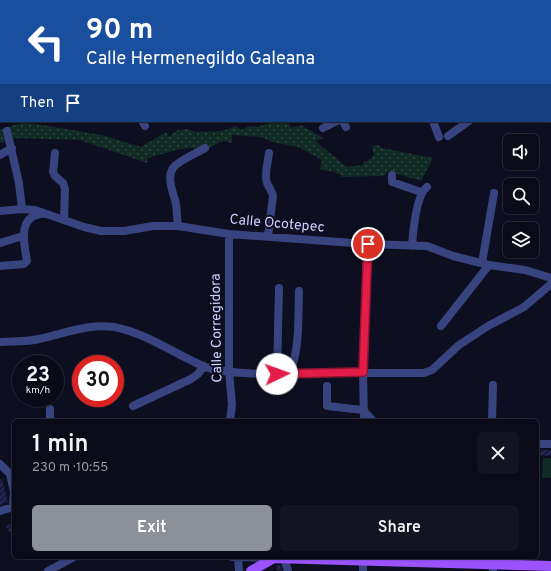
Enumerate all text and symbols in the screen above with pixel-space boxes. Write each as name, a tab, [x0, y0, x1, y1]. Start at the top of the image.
text: 90 m	[86, 13, 153, 49]
icon: left	[20, 16, 72, 68]
text: Calle Hermenegildo Galeana	[86, 48, 315, 71]
icon: arrive	[62, 92, 84, 114]
text: Then	[20, 94, 54, 113]
map controls	[503, 134, 539, 258]
button: sound	[503, 134, 539, 170]
button: search	[503, 178, 539, 214]
street label: Calle Ocotepec	[229, 211, 325, 237]
button: layers	[503, 222, 539, 258]
pin	[351, 227, 385, 261]
icon: arrive	[357, 233, 379, 255]
street label: Calle Corregidora	[208, 273, 226, 383]
position arrow	[256, 353, 298, 395]
speed limit sign: 30	[72, 355, 124, 407]
text: 23	[26, 363, 50, 389]
text: km/h	[26, 384, 50, 397]
text: 1 min	[32, 430, 89, 460]
button: close	[477, 432, 519, 474]
text: 230 m · 10:55	[32, 460, 108, 476]
button: Exit	[32, 505, 272, 551]
button: Share	[280, 505, 519, 551]

